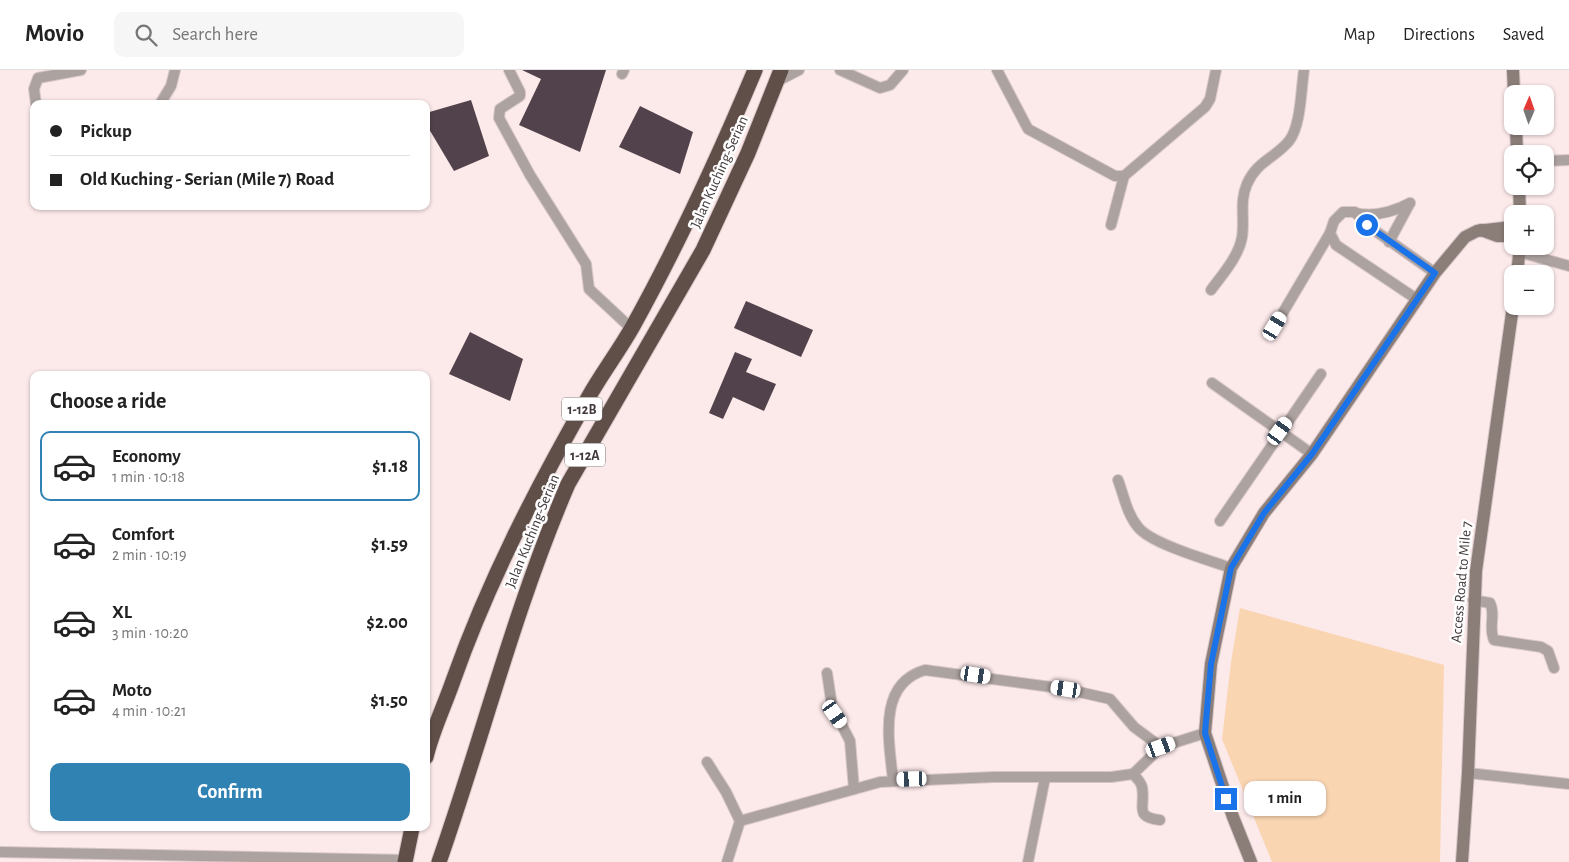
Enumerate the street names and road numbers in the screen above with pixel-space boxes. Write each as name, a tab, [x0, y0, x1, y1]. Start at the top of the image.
street label: Jalan Kuching-Serian	[688, 114, 751, 231]
road number: 1-12B	[562, 398, 602, 420]
road number: 1-12A	[565, 444, 605, 466]
street label: Jalan Kuching-Serian	[503, 472, 562, 590]
street label: Access Road to Mile 7	[1449, 521, 1474, 643]

